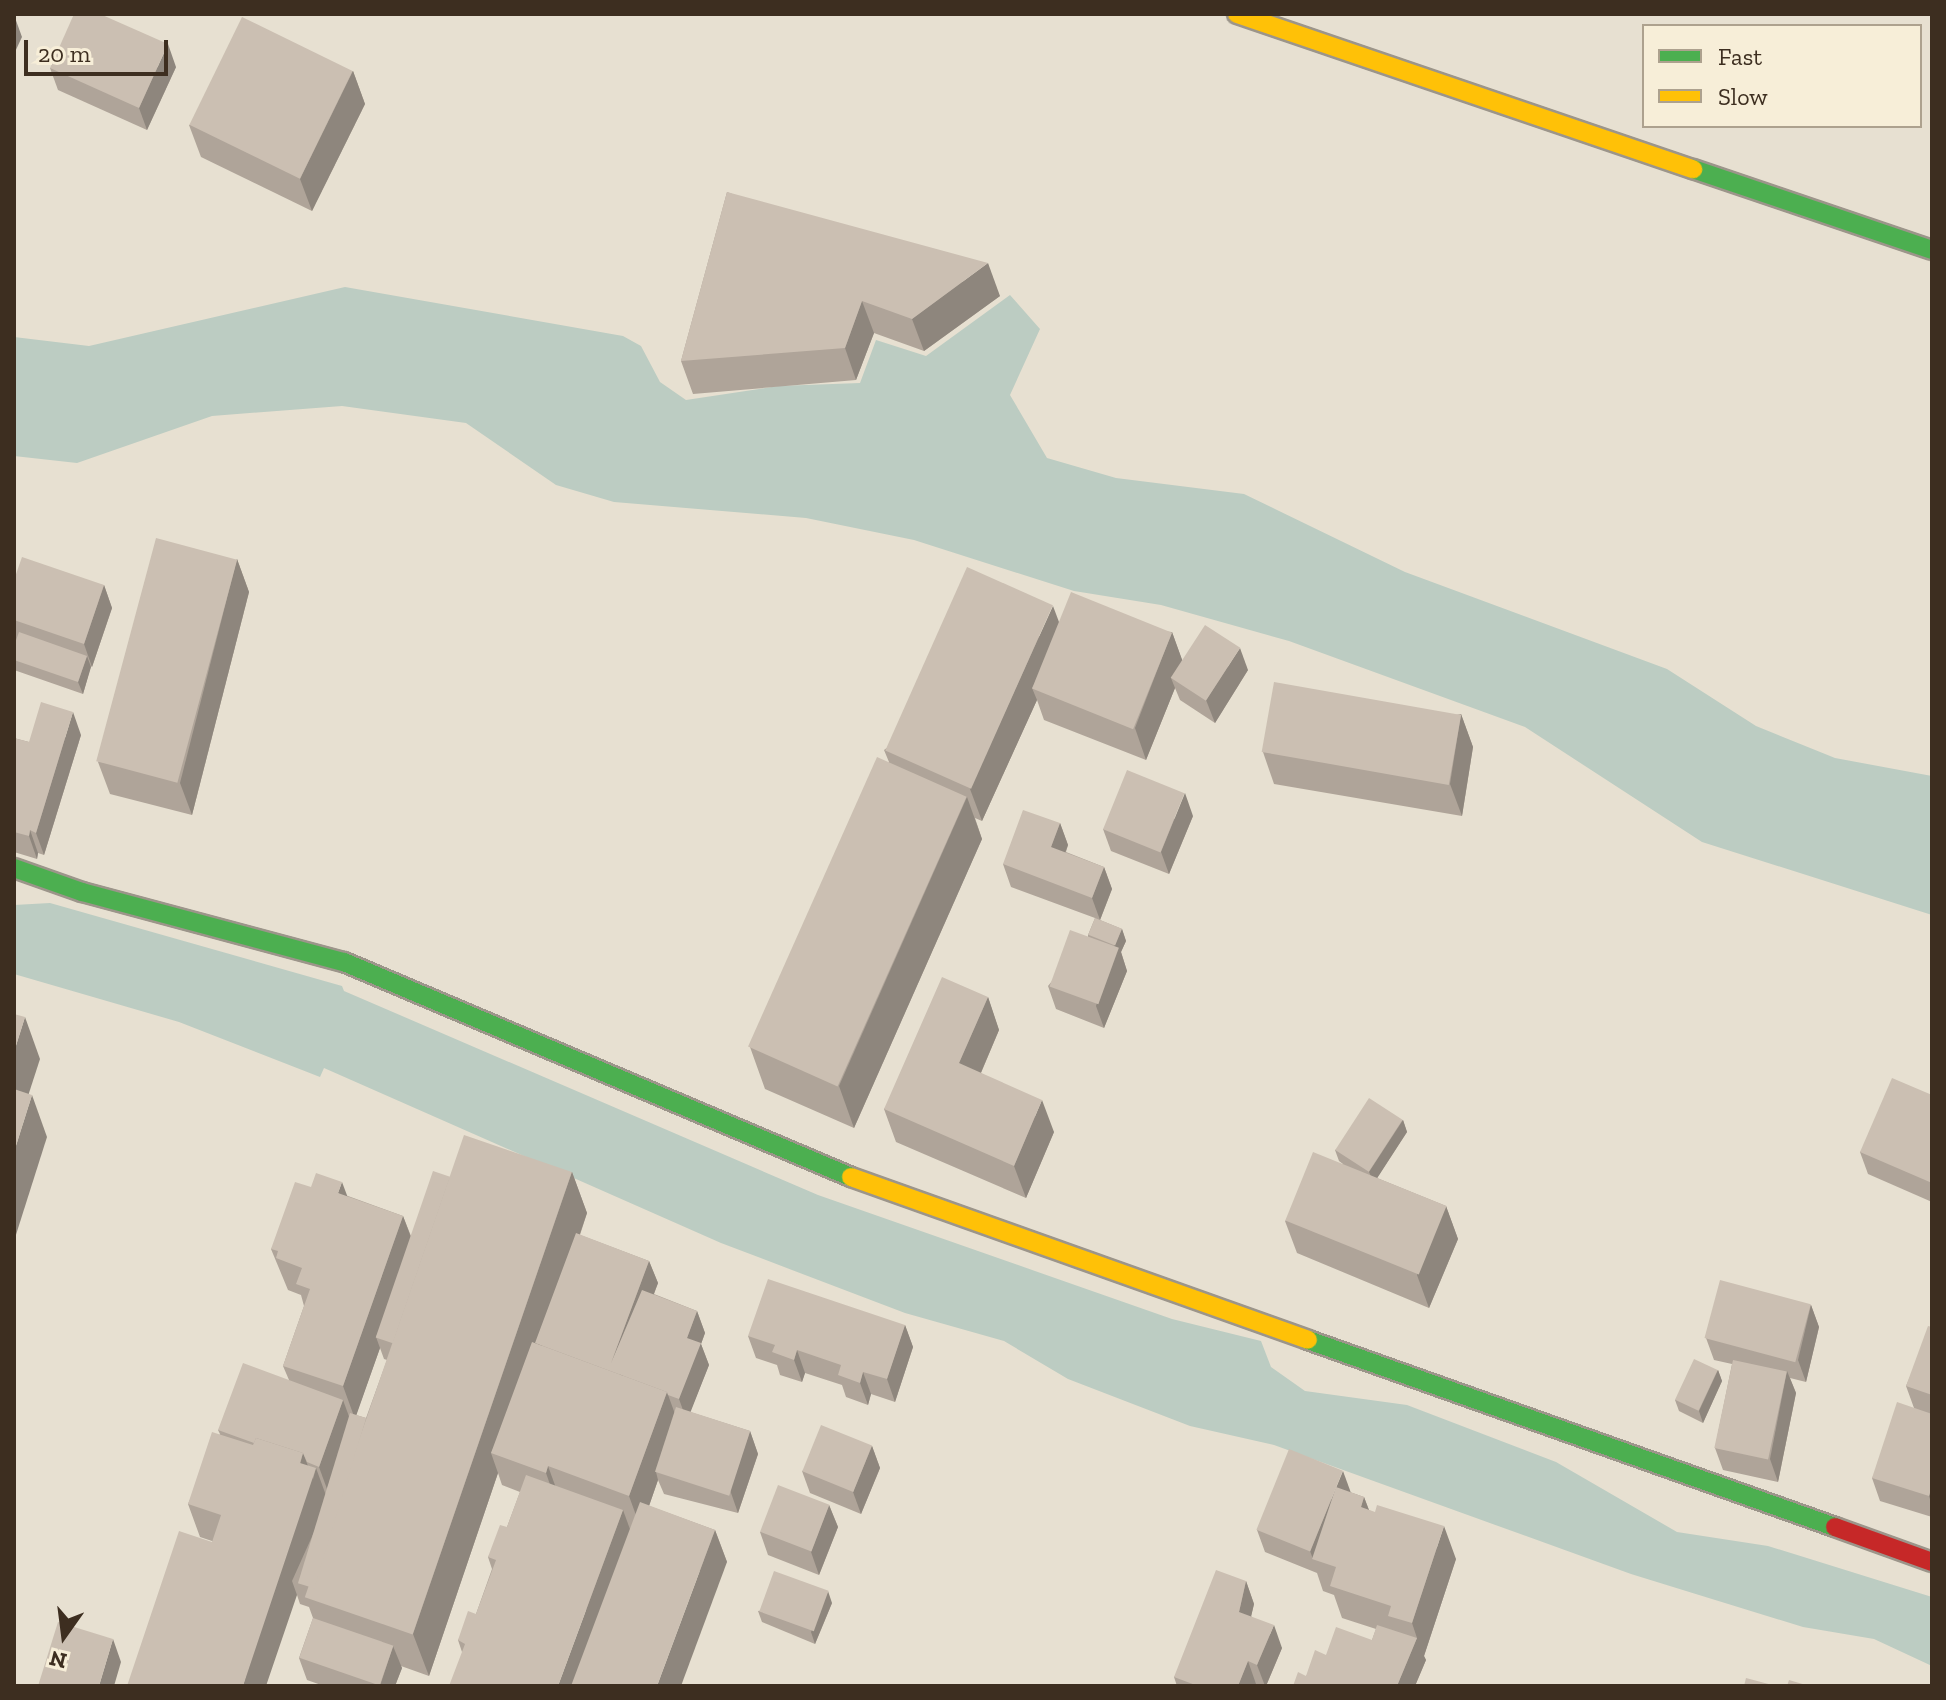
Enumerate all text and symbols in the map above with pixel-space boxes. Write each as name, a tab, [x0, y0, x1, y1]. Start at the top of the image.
scale bar	[28, 24, 172, 74]
legend	[1642, 24, 1922, 128]
text: 20 m	[38, 39, 90, 68]
text: Fast	[1718, 42, 1762, 71]
text: Slow	[1718, 82, 1768, 111]
north arrow	[24, 1596, 104, 1676]
text: N	[47, 1645, 69, 1675]

